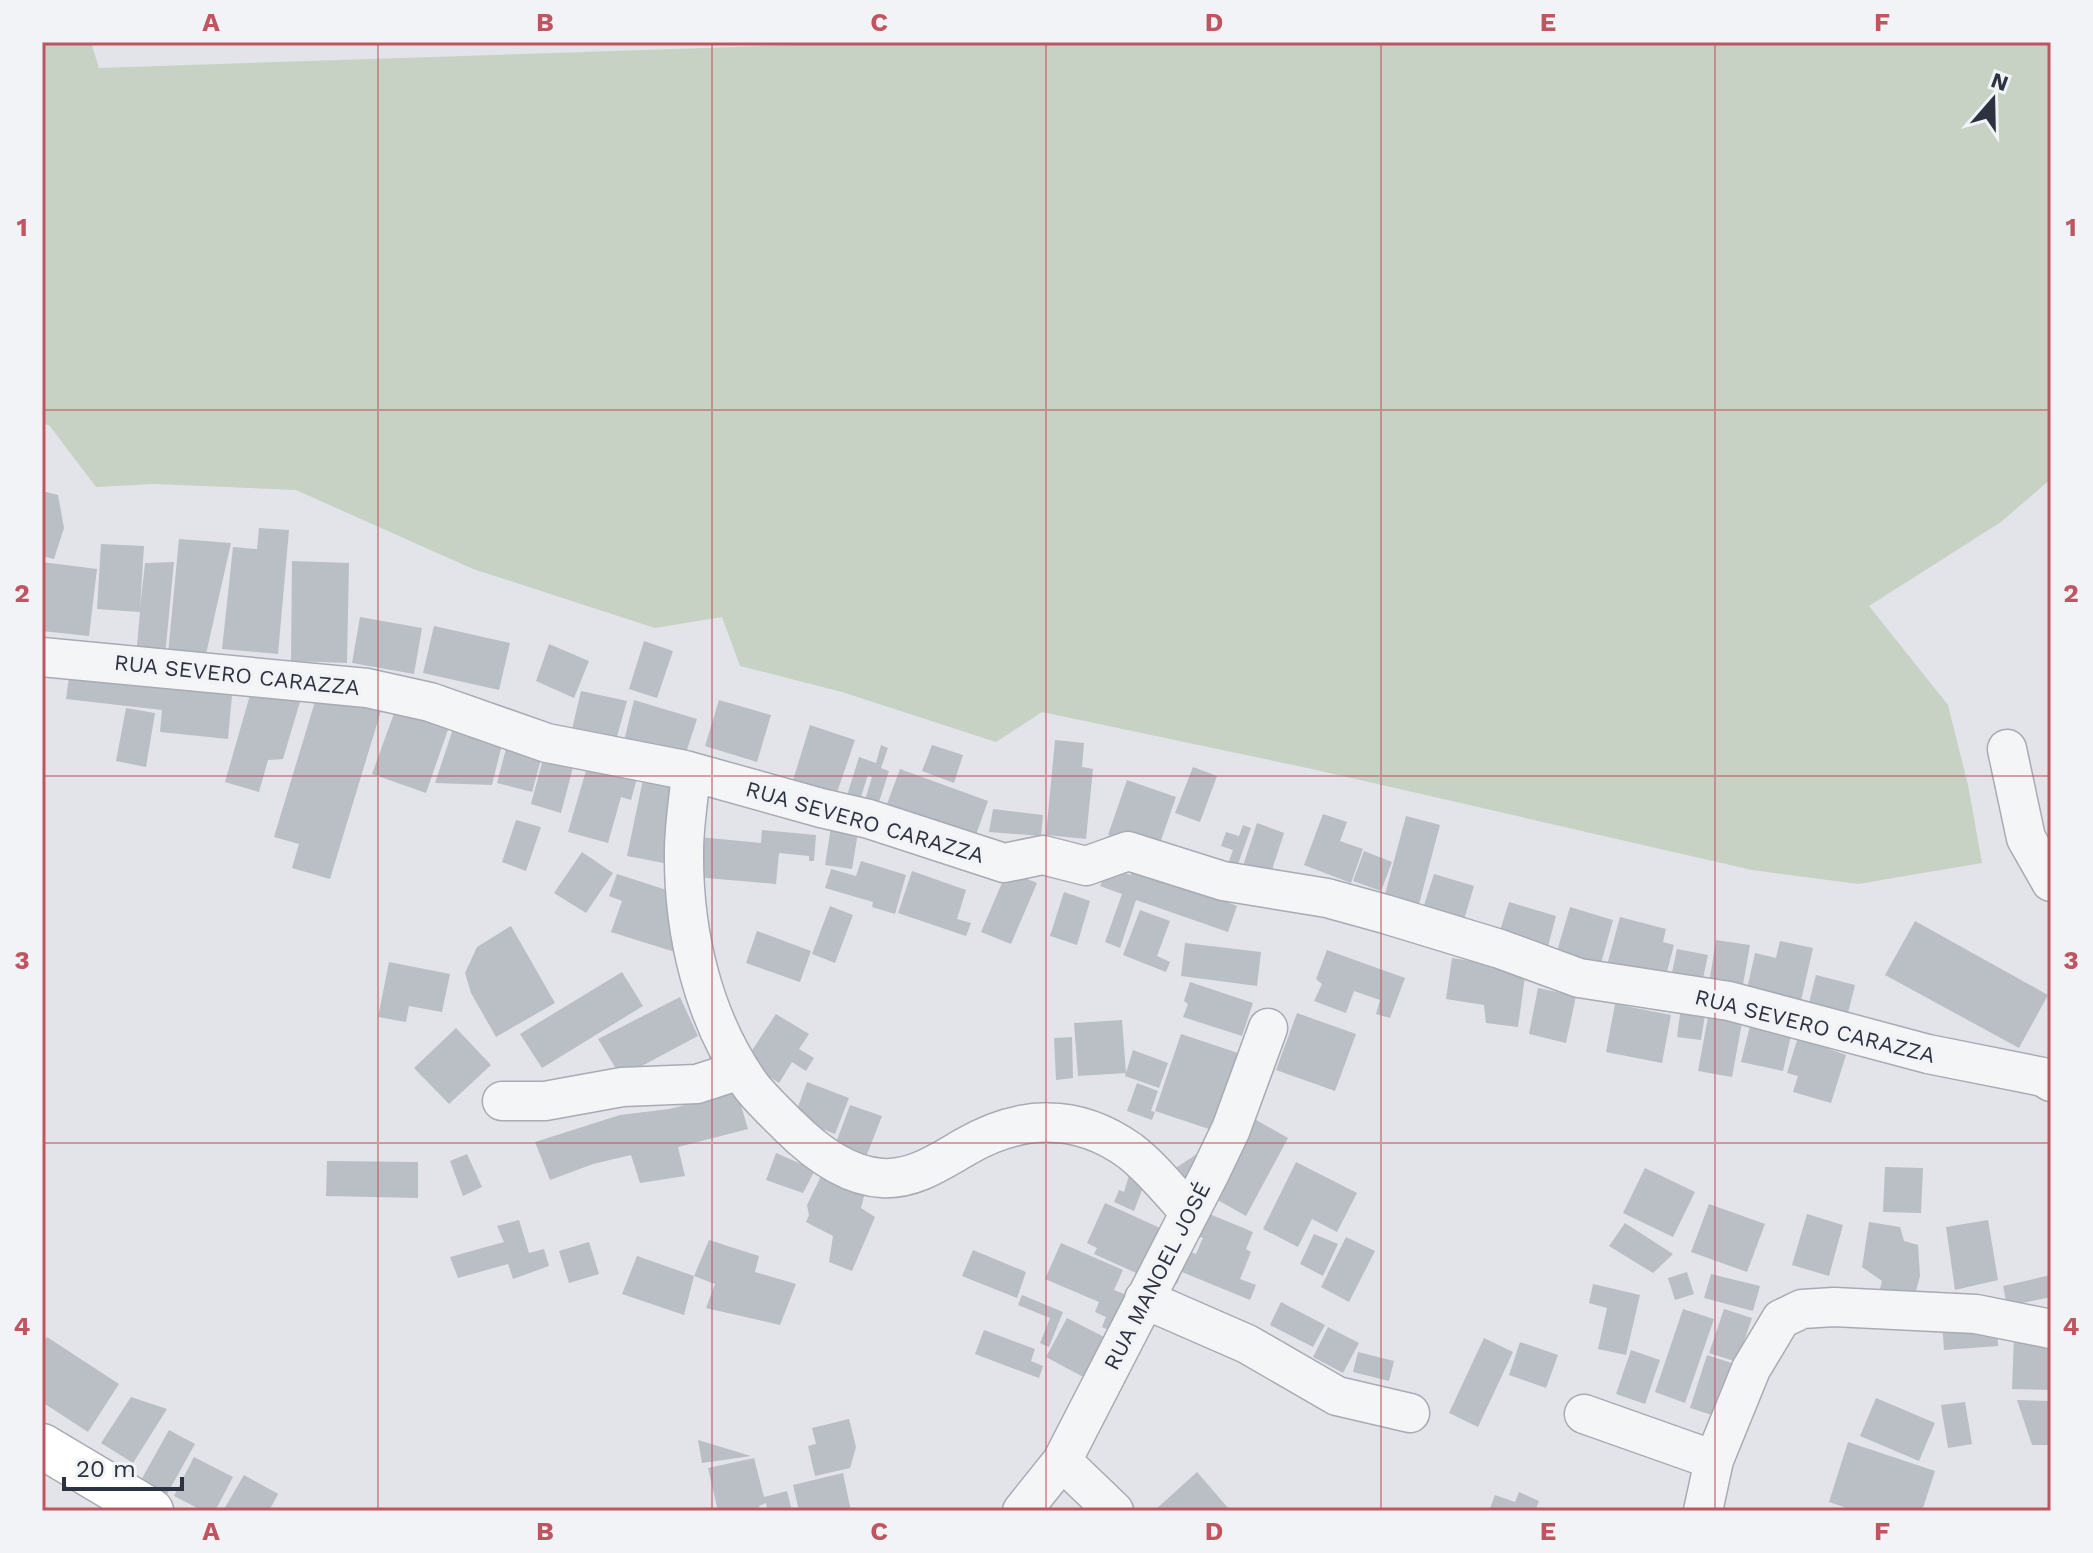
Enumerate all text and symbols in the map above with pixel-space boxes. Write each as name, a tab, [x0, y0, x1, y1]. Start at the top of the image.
text: A	[202, 7, 220, 37]
text: B	[536, 7, 554, 37]
text: C	[870, 7, 888, 37]
text: D	[1205, 7, 1223, 37]
text: E	[1540, 7, 1556, 37]
text: F	[1874, 7, 1890, 37]
north arrow	[1953, 60, 2033, 140]
text: N	[1988, 67, 2012, 96]
text: 1	[16, 212, 28, 242]
text: 1	[2065, 212, 2077, 242]
text: 2	[14, 578, 30, 608]
text: 2	[2063, 578, 2079, 608]
street label: RUA SEVERO CARAZZA	[113, 650, 361, 700]
street label: RUA SEVERO CARAZZA	[743, 776, 987, 868]
text: 3	[14, 945, 30, 975]
text: 3	[2063, 945, 2079, 975]
street label: RUA SEVERO CARAZZA	[1692, 984, 1938, 1068]
street label: RUA MANOEL JOSÉ	[1099, 1178, 1215, 1374]
text: 4	[14, 1311, 31, 1341]
text: 4	[2063, 1311, 2080, 1341]
scale bar	[64, 1441, 182, 1491]
text: 20 m	[76, 1455, 136, 1483]
text: A	[202, 1516, 220, 1546]
text: B	[536, 1516, 554, 1546]
text: C	[870, 1516, 888, 1546]
text: D	[1205, 1516, 1223, 1546]
text: E	[1540, 1516, 1556, 1546]
text: F	[1874, 1516, 1890, 1546]

